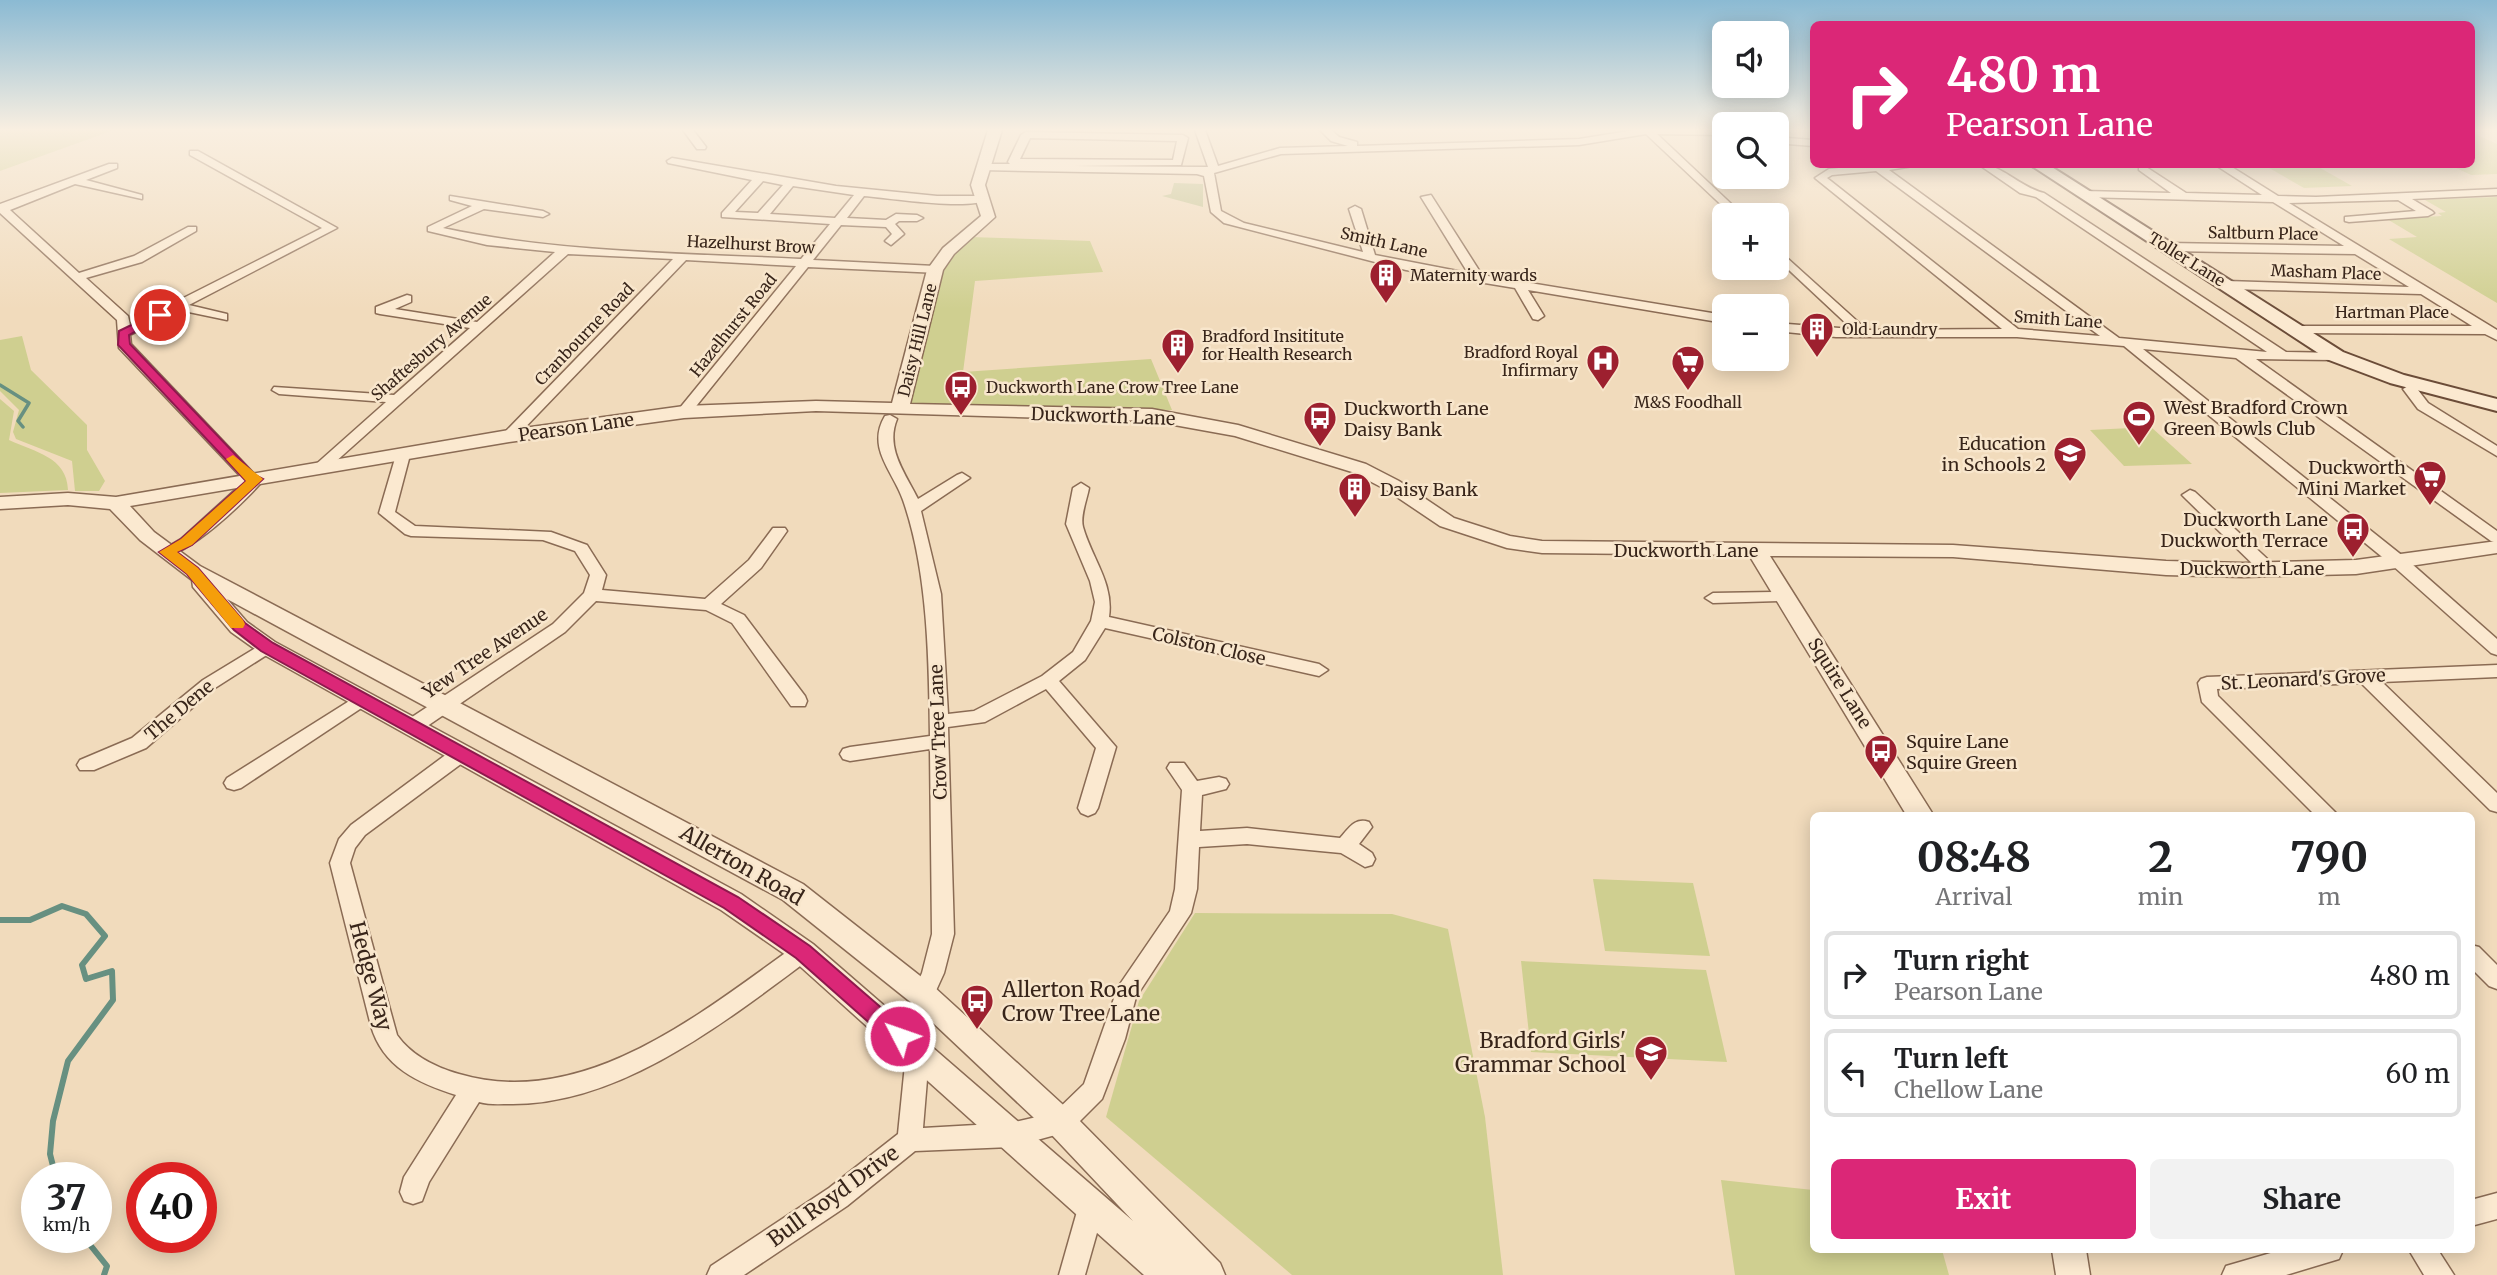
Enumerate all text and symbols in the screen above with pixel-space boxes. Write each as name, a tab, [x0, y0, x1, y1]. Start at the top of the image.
map controls	[1712, 21, 1789, 371]
button: sound	[1712, 21, 1789, 98]
text: 480 m	[1946, 44, 2100, 105]
icon: right	[1831, 49, 1922, 140]
text: Pearson Lane	[1946, 105, 2153, 145]
button: search	[1712, 112, 1789, 189]
button: +	[1712, 203, 1789, 280]
street label: Smith Lane	[1339, 222, 1429, 262]
street label: Saltburn Place	[2208, 222, 2318, 244]
street label: Toller Lane	[2145, 227, 2229, 291]
street label: Hazelhurst Brow	[686, 231, 816, 257]
building icon: Maternity wards	[1367, 256, 1405, 305]
street label: Masham Place	[2270, 260, 2382, 284]
place label: Maternity wards	[1410, 265, 1537, 285]
street label: Hazelhurst Road	[685, 269, 781, 381]
street label: Cranbourne Road	[530, 278, 638, 389]
street label: Daisy Hill Lane	[893, 281, 941, 399]
pin	[130, 285, 190, 345]
street label: Shaftesbury Avenue	[367, 289, 495, 405]
button: −	[1712, 294, 1789, 371]
icon: arrive	[141, 296, 179, 334]
street label: Hartman Place	[2335, 302, 2449, 322]
street label: Smith Lane	[2013, 306, 2103, 332]
building icon: Old Laundry	[1798, 310, 1836, 359]
place label: Old Laundry	[1842, 319, 1938, 339]
building icon: Bradford Insititute for Health Research	[1159, 326, 1197, 375]
place label: Bradford Insititute for Health Research	[1202, 326, 1353, 364]
place label: Bradford Royal Infirmary	[1464, 342, 1579, 380]
hospital icon: Bradford Royal Infirmary	[1584, 342, 1622, 391]
supermarket icon: M&S Foodhall	[1669, 343, 1707, 392]
bus stop icon: Duckworth Lane Crow Tree Lane	[942, 368, 980, 417]
place label: Duckworth Lane Crow Tree Lane	[986, 377, 1239, 397]
place label: M&S Foodhall	[1634, 392, 1742, 412]
place label: West Bradford Crown Green Bowls Club	[2163, 396, 2348, 440]
place label: Duckworth Lane Daisy Bank	[1344, 397, 1489, 441]
sports icon: West Bradford Crown Green Bowls Club	[2120, 398, 2158, 447]
bus stop icon: Duckworth Lane Daisy Bank	[1301, 399, 1339, 448]
street label: Duckworth Lane	[1030, 402, 1176, 430]
street label: Pearson Lane	[517, 408, 635, 446]
place label: Education in Schools 2	[1942, 432, 2046, 476]
school or university icon: Education in Schools 2	[2051, 434, 2089, 483]
place label: Duckworth Mini Market	[2298, 456, 2406, 500]
supermarket icon: Duckworth Mini Market	[2411, 458, 2449, 507]
building icon: Daisy Bank	[1336, 470, 1374, 519]
place label: Daisy Bank	[1380, 478, 1479, 501]
place label: Duckworth Lane Duckworth Terrace	[2161, 508, 2328, 552]
bus stop icon: Duckworth Lane Duckworth Terrace	[2334, 510, 2372, 559]
street label: Duckworth Lane	[1614, 539, 1758, 562]
street label: Duckworth Lane	[2180, 557, 2324, 580]
street label: Yew Tree Avenue	[417, 603, 552, 704]
street label: Colston Close	[1150, 622, 1268, 670]
street label: Squire Lane	[1803, 633, 1877, 733]
street label: St. Leonard's Grove	[2220, 663, 2386, 695]
street label: Crow Tree Lane	[924, 664, 952, 800]
street label: The Dene	[140, 675, 218, 745]
place label: Squire Lane Squire Green	[1906, 730, 2017, 774]
bus stop icon: Squire Lane Squire Green	[1862, 732, 1900, 781]
street label: Allerton Road	[674, 818, 809, 911]
text: 08:48	[1917, 831, 2031, 883]
text: 2	[2148, 831, 2173, 883]
text: 790	[2290, 831, 2368, 883]
text: Arrival	[1935, 882, 2012, 911]
text: min	[2138, 882, 2183, 911]
text: m	[2318, 882, 2341, 911]
street label: Hedge Way	[343, 918, 399, 1034]
text: Turn right	[1894, 944, 2029, 977]
icon: right	[1835, 956, 1873, 994]
text: 480 m	[2370, 959, 2450, 992]
place label: Allerton Road Crow Tree Lane	[1001, 976, 1160, 1027]
text: Pearson Lane	[1894, 977, 2043, 1006]
bus stop icon: Allerton Road Crow Tree Lane	[958, 982, 996, 1031]
position arrow	[863, 999, 937, 1073]
place label: Bradford Girls' Grammar School	[1455, 1027, 1626, 1078]
school or university icon: Bradford Girls' Grammar School	[1632, 1033, 1670, 1082]
text: Turn left	[1894, 1042, 2008, 1075]
icon: left	[1835, 1054, 1873, 1092]
text: 60 m	[2386, 1057, 2450, 1090]
text: Chellow Lane	[1894, 1075, 2043, 1104]
street label: Bull Royd Drive	[762, 1139, 904, 1253]
button: Exit	[1831, 1159, 2136, 1239]
button: Share	[2150, 1159, 2454, 1239]
speed limit sign: 40	[126, 1162, 217, 1253]
text: 37	[47, 1176, 86, 1220]
text: km/h	[43, 1213, 90, 1236]

